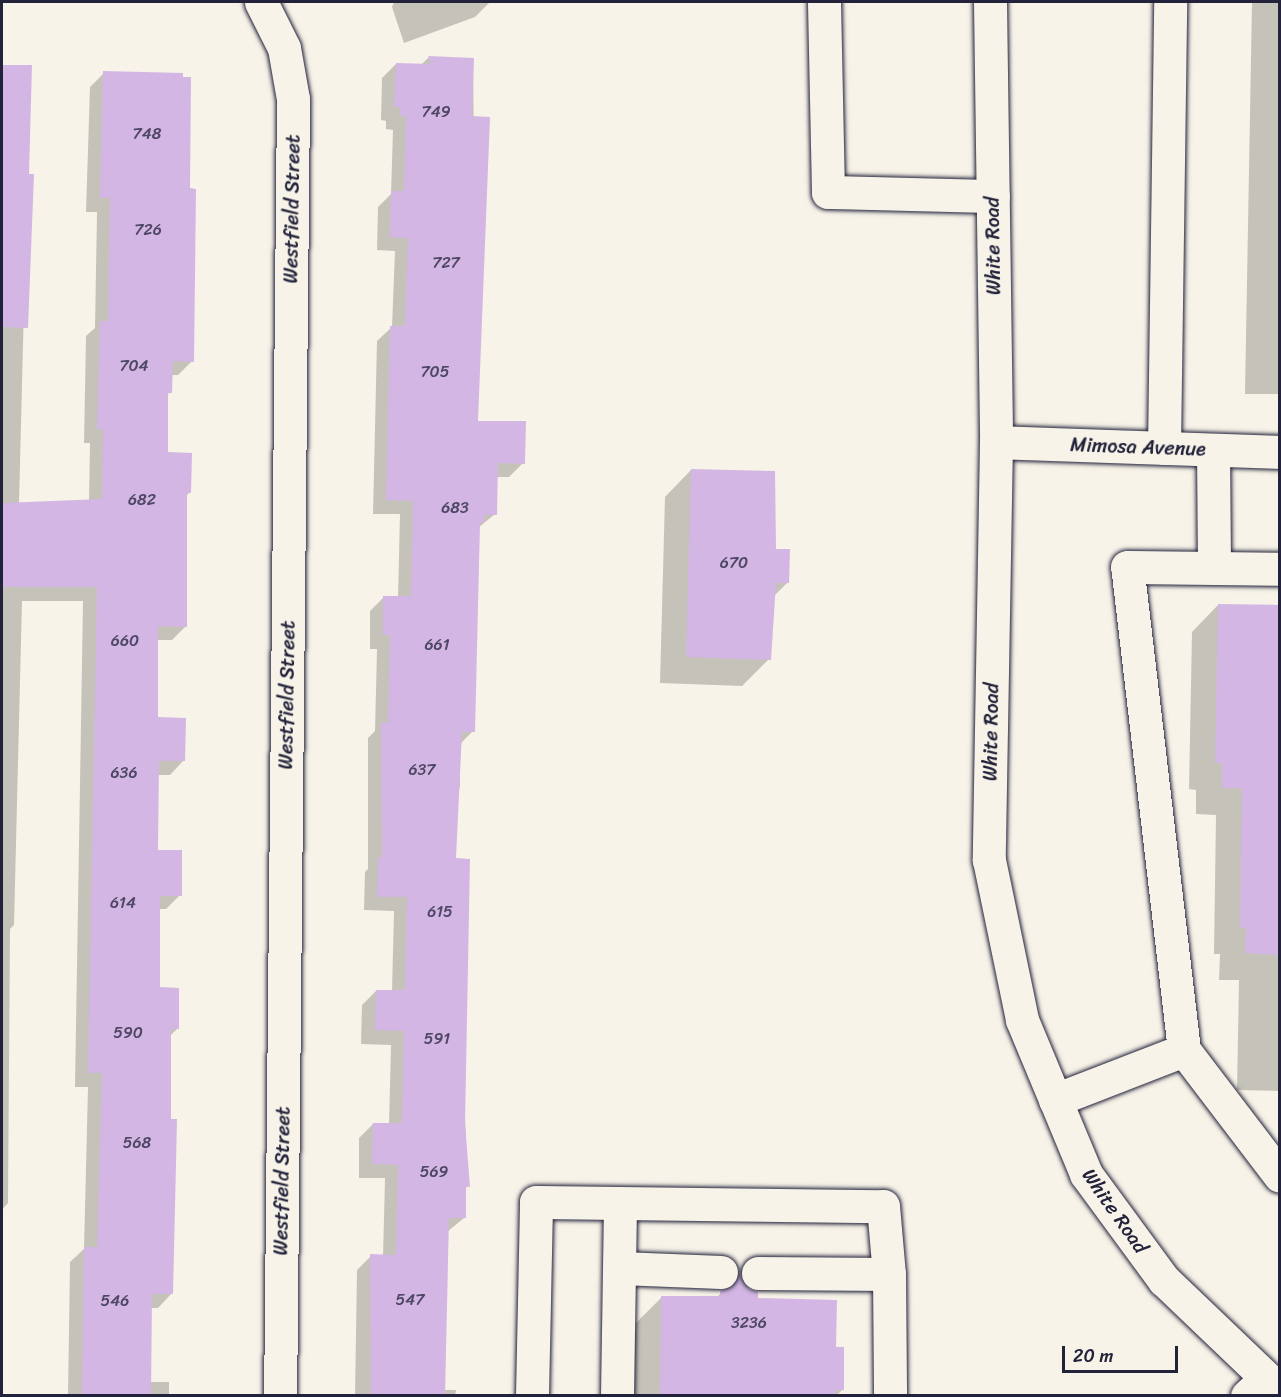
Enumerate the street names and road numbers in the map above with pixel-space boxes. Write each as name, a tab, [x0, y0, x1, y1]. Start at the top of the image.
street label: Westfield Street	[279, 135, 305, 283]
street label: White Road	[980, 197, 1006, 295]
street label: Mimosa Avenue	[1070, 433, 1206, 461]
street label: Westfield Street	[274, 621, 300, 769]
street label: White Road	[978, 683, 1004, 781]
street label: Westfield Street	[269, 1107, 295, 1255]
street label: White Road	[1077, 1164, 1153, 1258]

